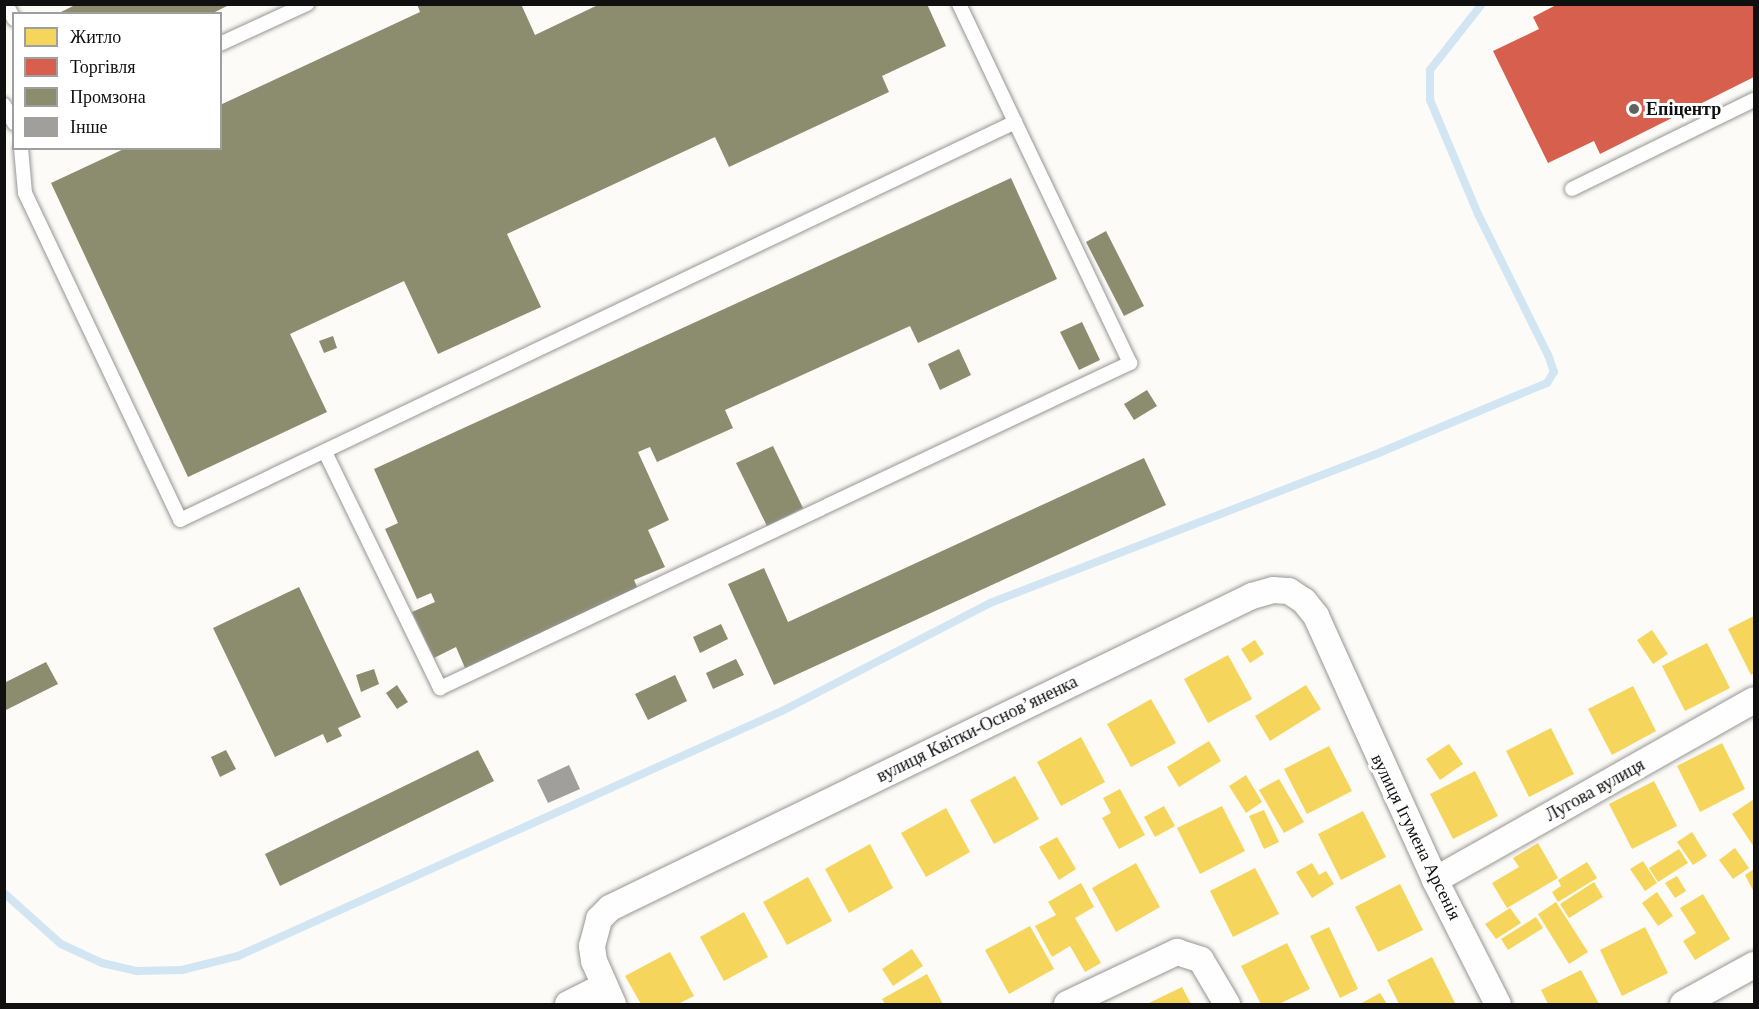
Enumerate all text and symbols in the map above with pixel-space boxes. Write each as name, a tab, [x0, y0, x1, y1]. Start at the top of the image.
legend	[12, 12, 222, 150]
text: Житло	[70, 27, 121, 47]
text: Торгівля	[70, 57, 136, 77]
text: Промзона	[70, 87, 146, 107]
place label: Епіцентр	[1646, 98, 1721, 120]
marker: Епіцентр	[1627, 102, 1641, 116]
text: Інше	[70, 117, 107, 137]
street label: вулиця Квітки-Основʼяненка	[873, 671, 1081, 787]
street label: вулиця Ігумена Арсенія	[1366, 751, 1466, 923]
street label: Лугова вулиця	[1542, 754, 1648, 826]

